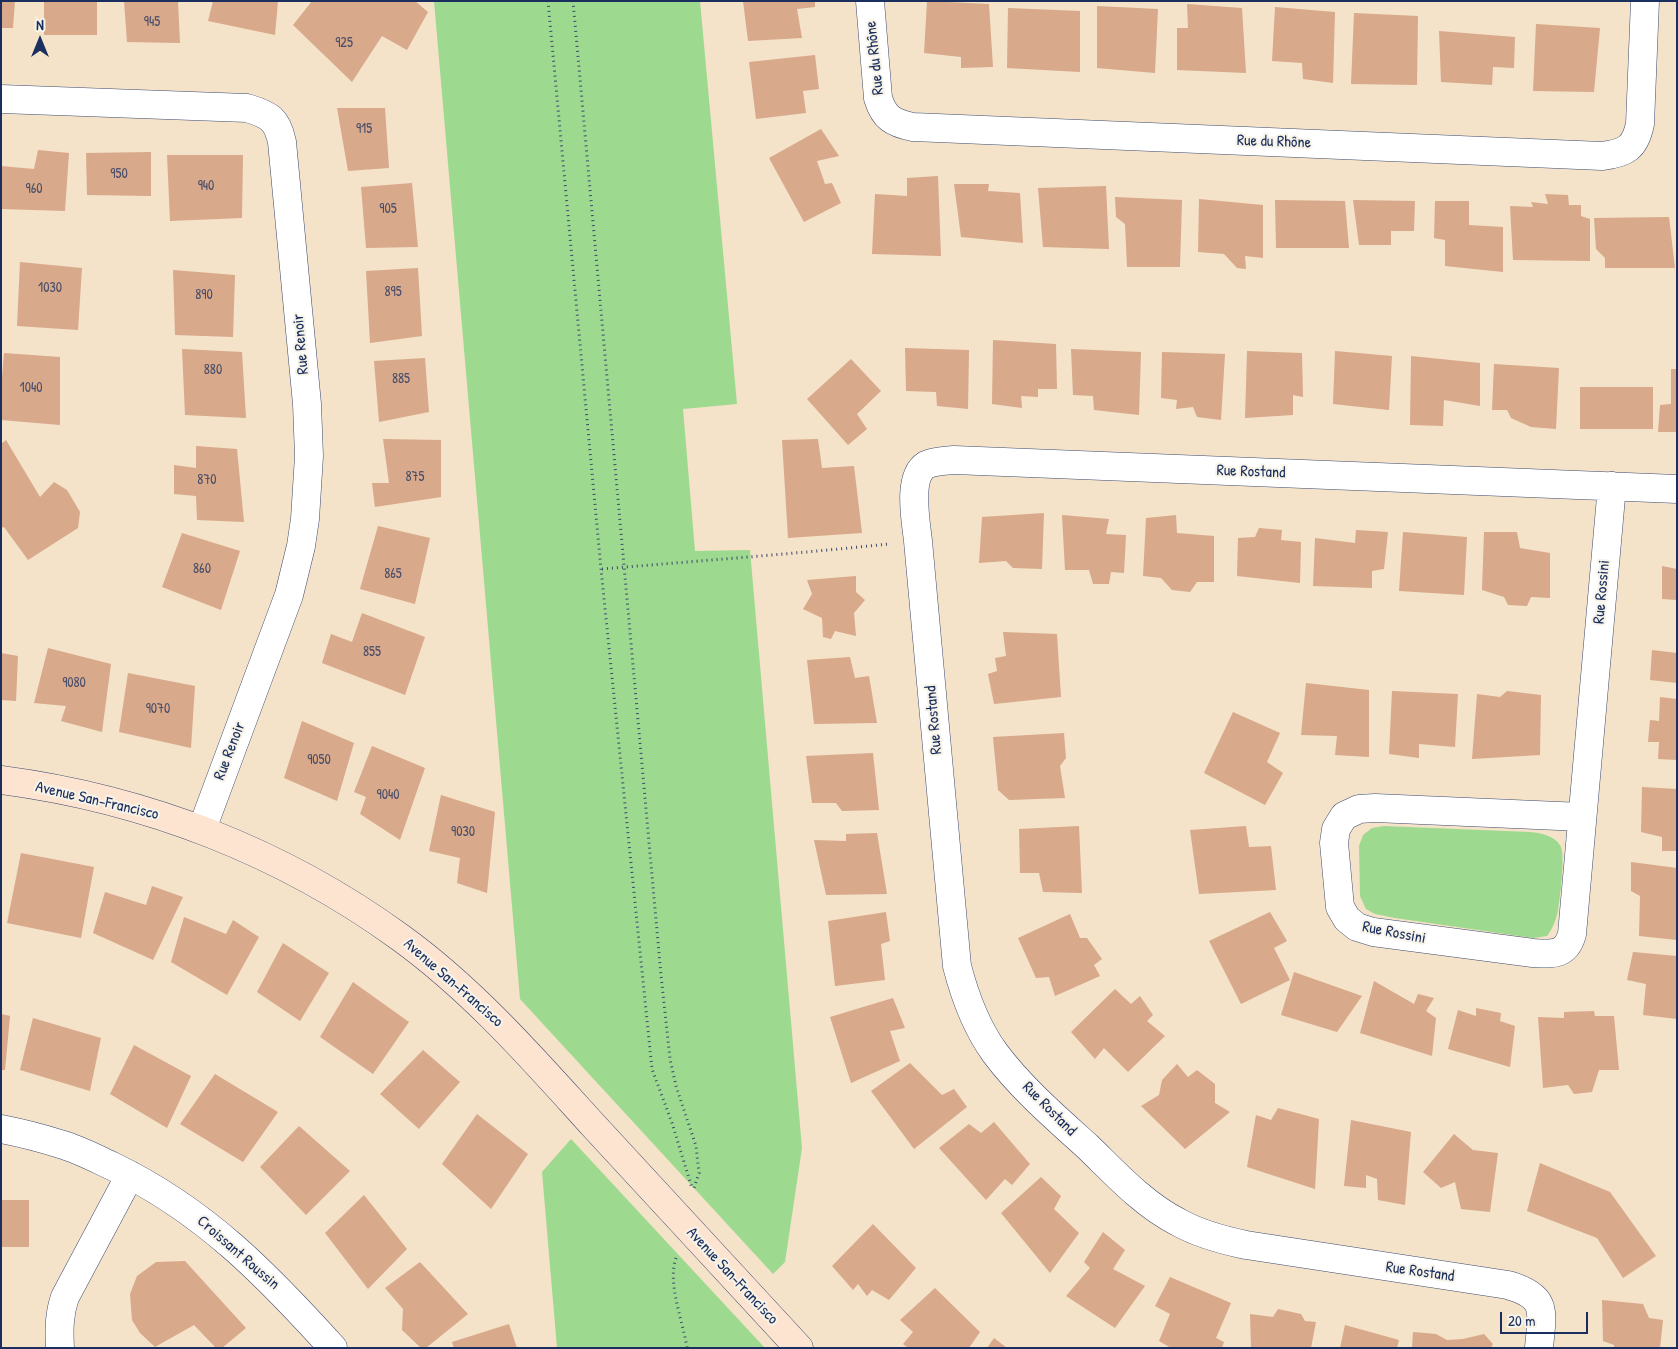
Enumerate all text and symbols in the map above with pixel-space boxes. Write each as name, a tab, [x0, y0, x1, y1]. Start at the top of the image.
house number: 945	[144, 14, 160, 30]
north arrow	[15, 15, 65, 65]
text: N	[36, 15, 44, 34]
street label: Rue du Rhône	[862, 20, 888, 96]
house number: 925	[335, 35, 353, 51]
house number: 915	[356, 121, 372, 137]
street label: Rue du Rhône	[1237, 131, 1311, 153]
house number: 950	[110, 166, 128, 182]
house number: 940	[198, 178, 214, 194]
house number: 960	[26, 181, 42, 197]
house number: 905	[379, 201, 397, 217]
house number: 1030	[38, 280, 62, 296]
house number: 895	[384, 284, 402, 300]
house number: 890	[195, 287, 213, 303]
street label: Rue Renoir	[289, 313, 313, 375]
house number: 880	[204, 362, 222, 378]
house number: 885	[392, 371, 410, 387]
house number: 1040	[20, 380, 42, 396]
street label: Rue Rostand	[1216, 461, 1286, 483]
house number: 875	[406, 469, 424, 485]
house number: 870	[197, 472, 217, 488]
street label: Rue Rossini	[1590, 559, 1614, 625]
house number: 860	[193, 561, 211, 577]
house number: 865	[384, 566, 402, 582]
house number: 855	[363, 644, 381, 660]
house number: 9080	[62, 675, 86, 691]
street label: Rue Rostand	[921, 685, 947, 755]
house number: 9070	[146, 701, 170, 717]
street label: Rue Renoir	[210, 719, 250, 783]
house number: 9050	[307, 752, 331, 768]
street label: Avenue San-Francisco	[34, 777, 160, 825]
house number: 9040	[377, 787, 399, 803]
house number: 9030	[451, 824, 475, 840]
street label: Rue Rossini	[1361, 917, 1427, 949]
street label: Avenue San-Francisco	[399, 934, 507, 1032]
street label: Rue Rostand	[1018, 1078, 1080, 1140]
street label: Croissant Roussin	[193, 1212, 283, 1294]
street label: Avenue San-Francisco	[682, 1223, 782, 1329]
street label: Rue Rostand	[1385, 1258, 1455, 1286]
scale bar	[1503, 1302, 1590, 1334]
text: 20 m	[1508, 1310, 1535, 1331]

